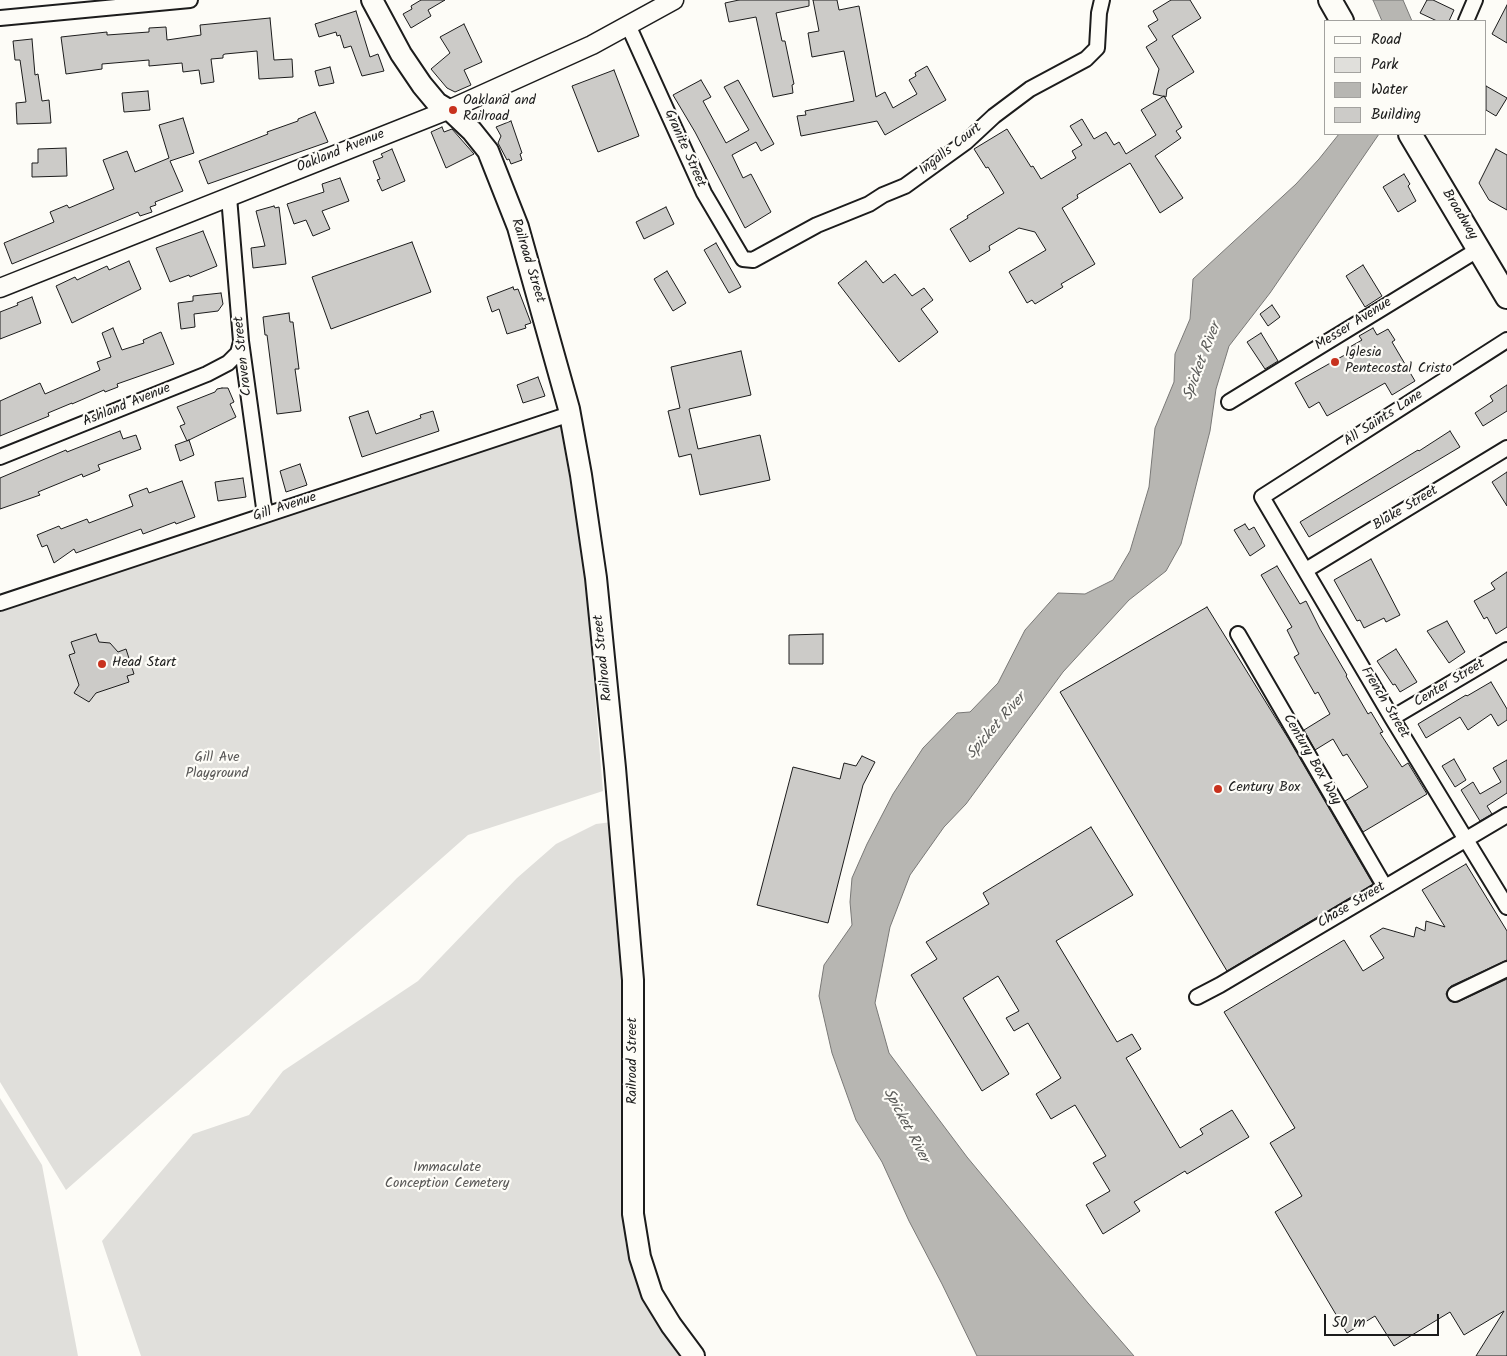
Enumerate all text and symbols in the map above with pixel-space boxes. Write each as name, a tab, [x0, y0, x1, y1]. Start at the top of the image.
legend	[1324, 20, 1487, 135]
text: Road	[1371, 28, 1401, 52]
text: Park	[1371, 53, 1398, 77]
text: Water	[1371, 78, 1407, 102]
place label: Oakland and Railroad	[463, 94, 536, 126]
text: Building	[1371, 103, 1421, 127]
marker: Oakland and Railroad	[447, 104, 459, 116]
street label: Granite Street	[659, 107, 709, 191]
street label: Ingalls Court	[916, 120, 986, 180]
street label: Oakland Avenue	[295, 127, 387, 177]
street label: Broadway	[1437, 187, 1481, 243]
street label: Railroad Street	[506, 217, 548, 305]
street label: Messer Avenue	[1313, 295, 1395, 355]
street label: Craven Street	[231, 315, 257, 397]
water label: Spicket River	[1180, 321, 1226, 403]
place label: Iglesia Pentecostal Cristo	[1345, 346, 1452, 378]
marker: Iglesia Pentecostal Cristo	[1329, 356, 1341, 368]
street label: Ashland Avenue	[81, 381, 173, 431]
street label: All Saints Lane	[1341, 387, 1427, 451]
street label: Blake Street	[1370, 483, 1442, 535]
street label: Gill Avenue	[251, 490, 319, 526]
street label: Railroad Street	[591, 614, 617, 702]
place label: Head Start	[112, 656, 176, 672]
street label: Center Street	[1412, 656, 1488, 712]
marker: Head Start	[96, 658, 108, 670]
street label: French Street	[1356, 664, 1412, 742]
water label: Spicket River	[964, 690, 1030, 764]
street label: Century Box Way	[1278, 712, 1344, 808]
park label: Gill Ave Playground	[186, 751, 248, 784]
place label: Century Box	[1228, 781, 1300, 797]
marker: Century Box	[1212, 783, 1224, 795]
street label: Chase Street	[1315, 879, 1389, 933]
street label: Railroad Street	[626, 1017, 642, 1105]
water label: Spicket River	[878, 1086, 932, 1166]
park label: Immaculate Conception Cemetery	[385, 1161, 509, 1194]
scale bar	[1327, 1304, 1442, 1336]
text: 50 m	[1332, 1311, 1366, 1335]

